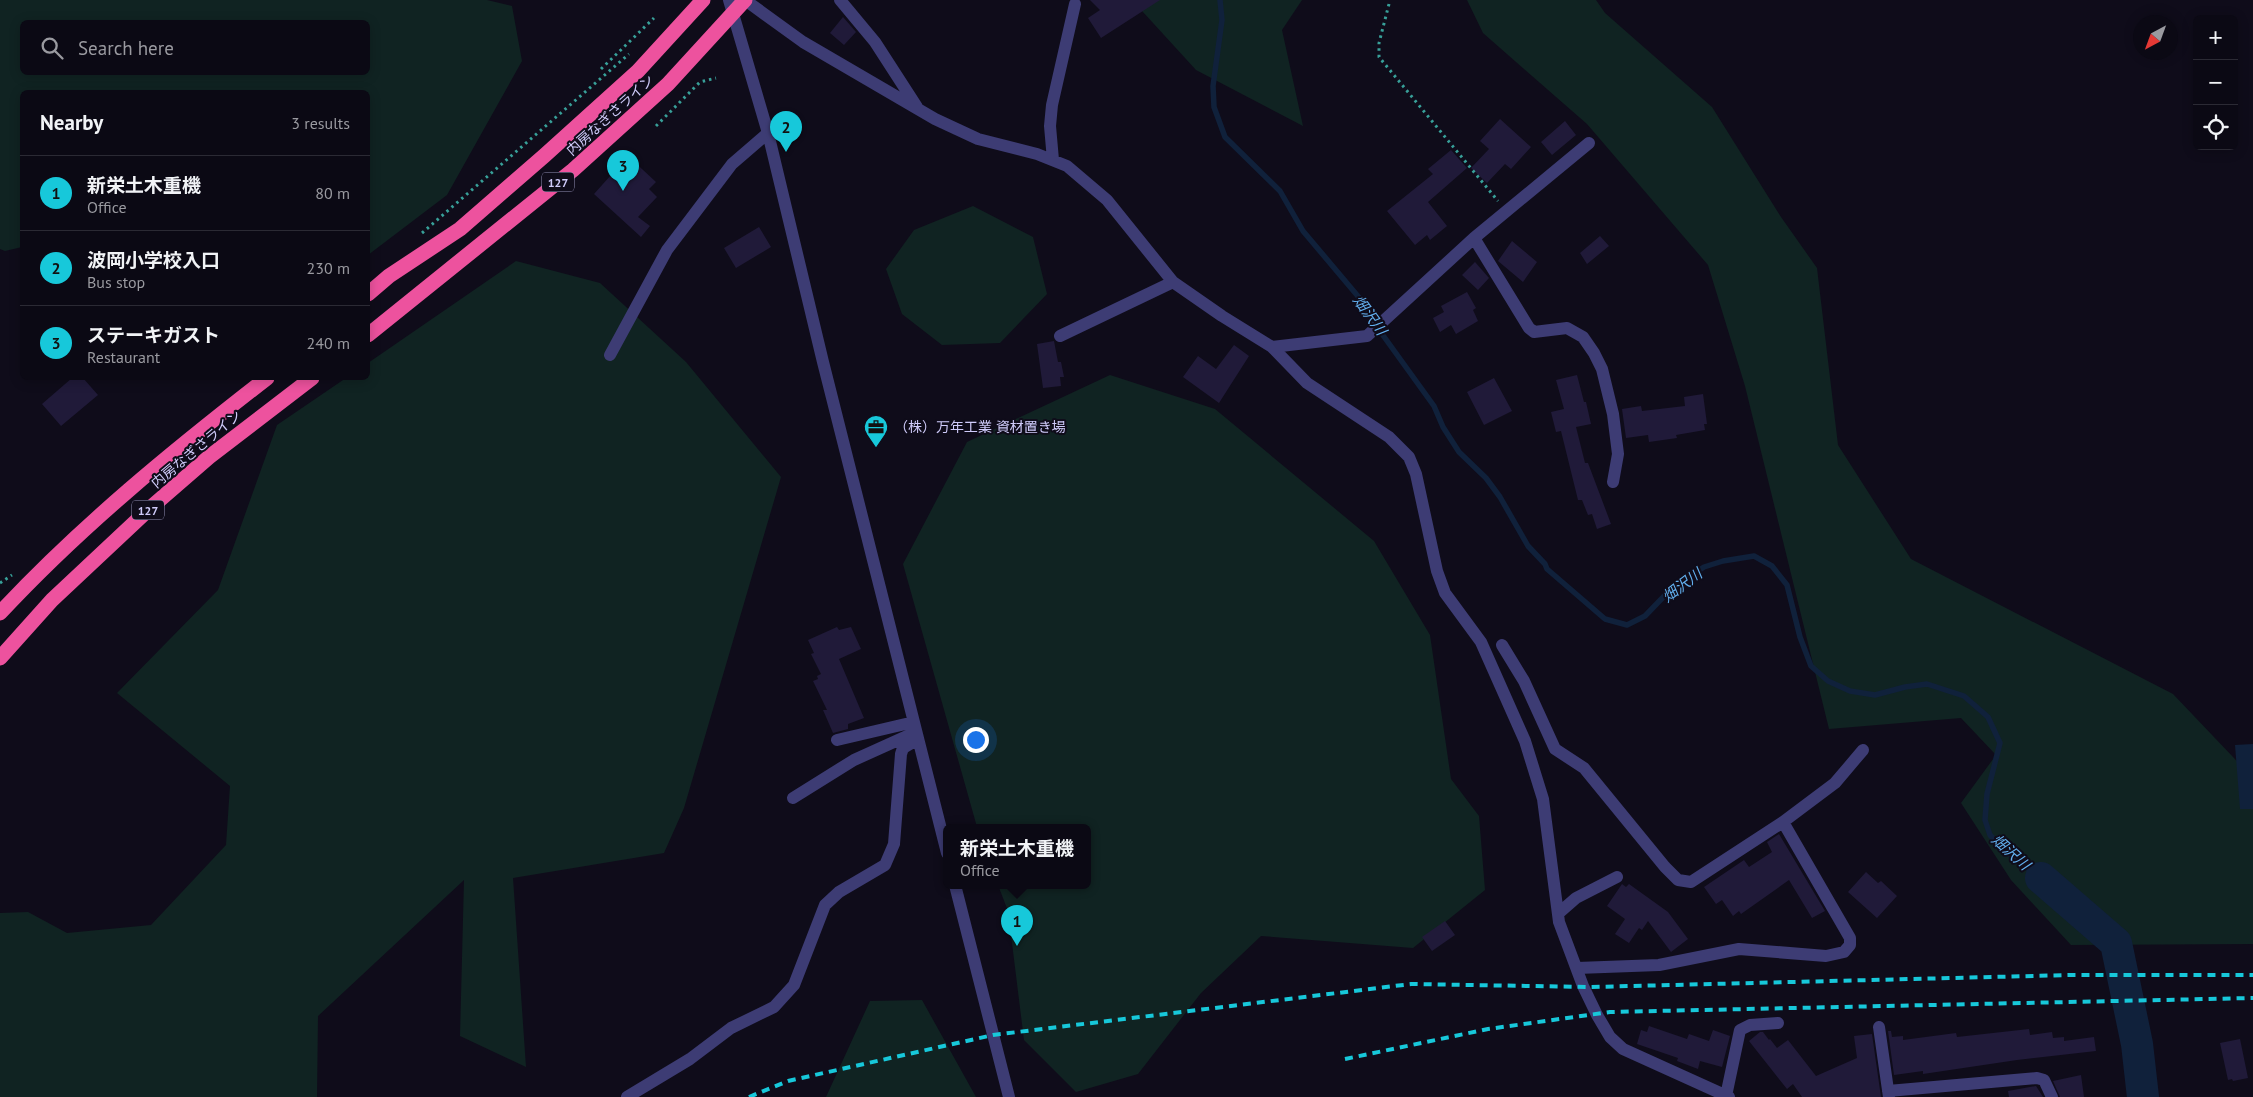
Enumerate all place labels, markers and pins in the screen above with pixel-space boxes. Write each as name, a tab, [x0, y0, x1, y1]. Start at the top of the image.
pin: 2	[770, 111, 802, 152]
pin: 3	[607, 150, 639, 191]
office icon: （株）万年工業 資材置き場	[863, 414, 889, 448]
place label: （株）万年工業 資材置き場	[894, 418, 1066, 436]
pin: 1	[1001, 905, 1033, 946]

